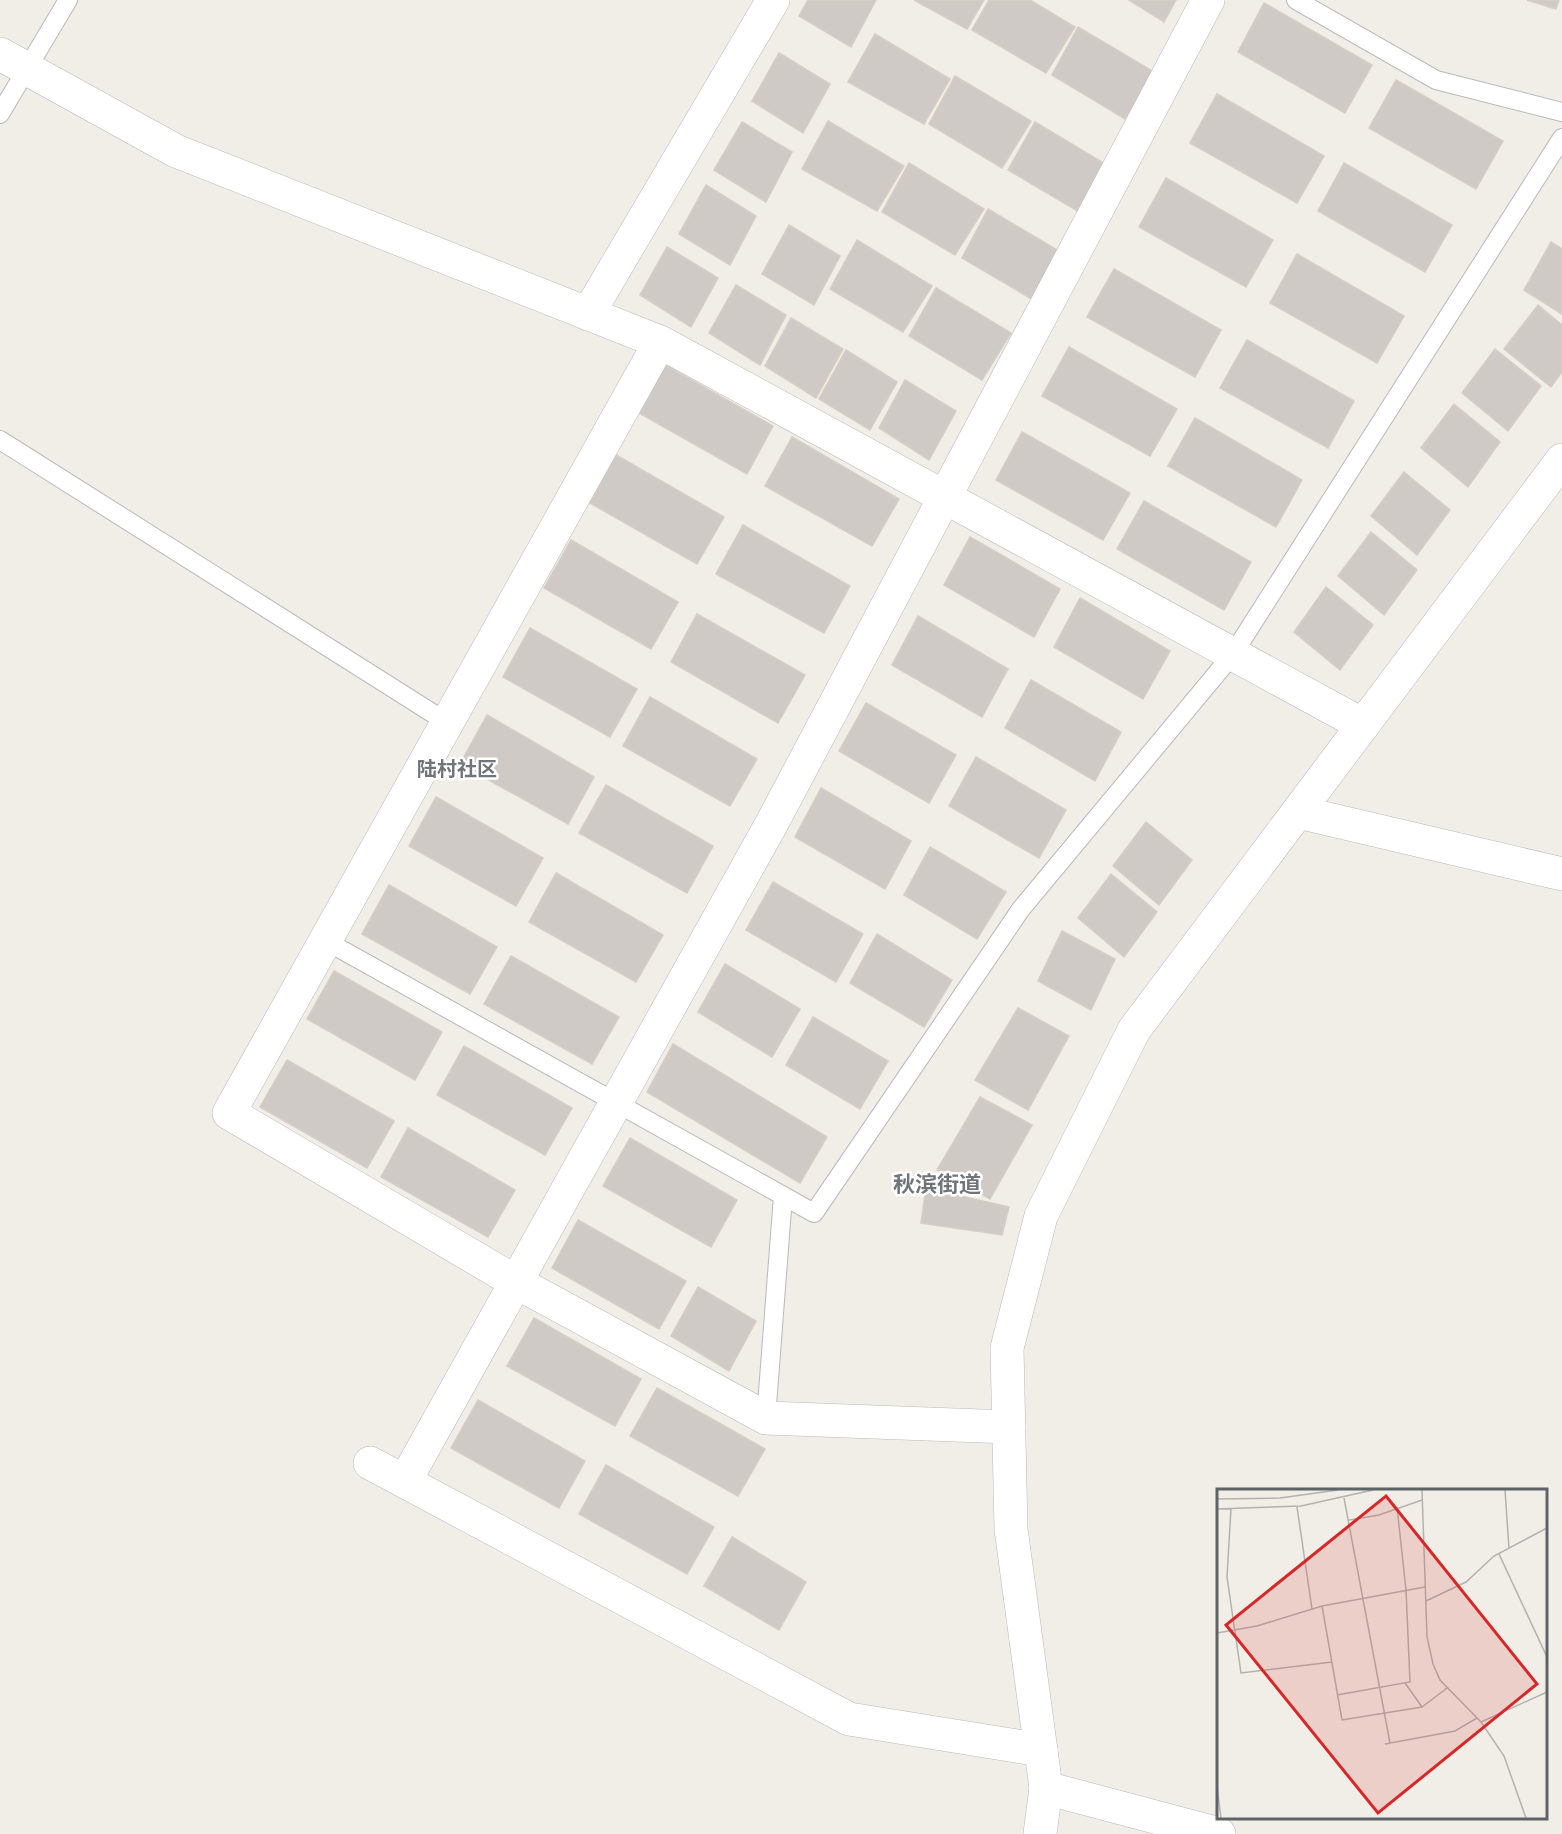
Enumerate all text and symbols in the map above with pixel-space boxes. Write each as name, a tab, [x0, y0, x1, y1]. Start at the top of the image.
district label: 陆村社区	[417, 757, 497, 781]
district label: 秋滨街道	[893, 1171, 981, 1198]
inset map	[1217, 1489, 1547, 1819]

